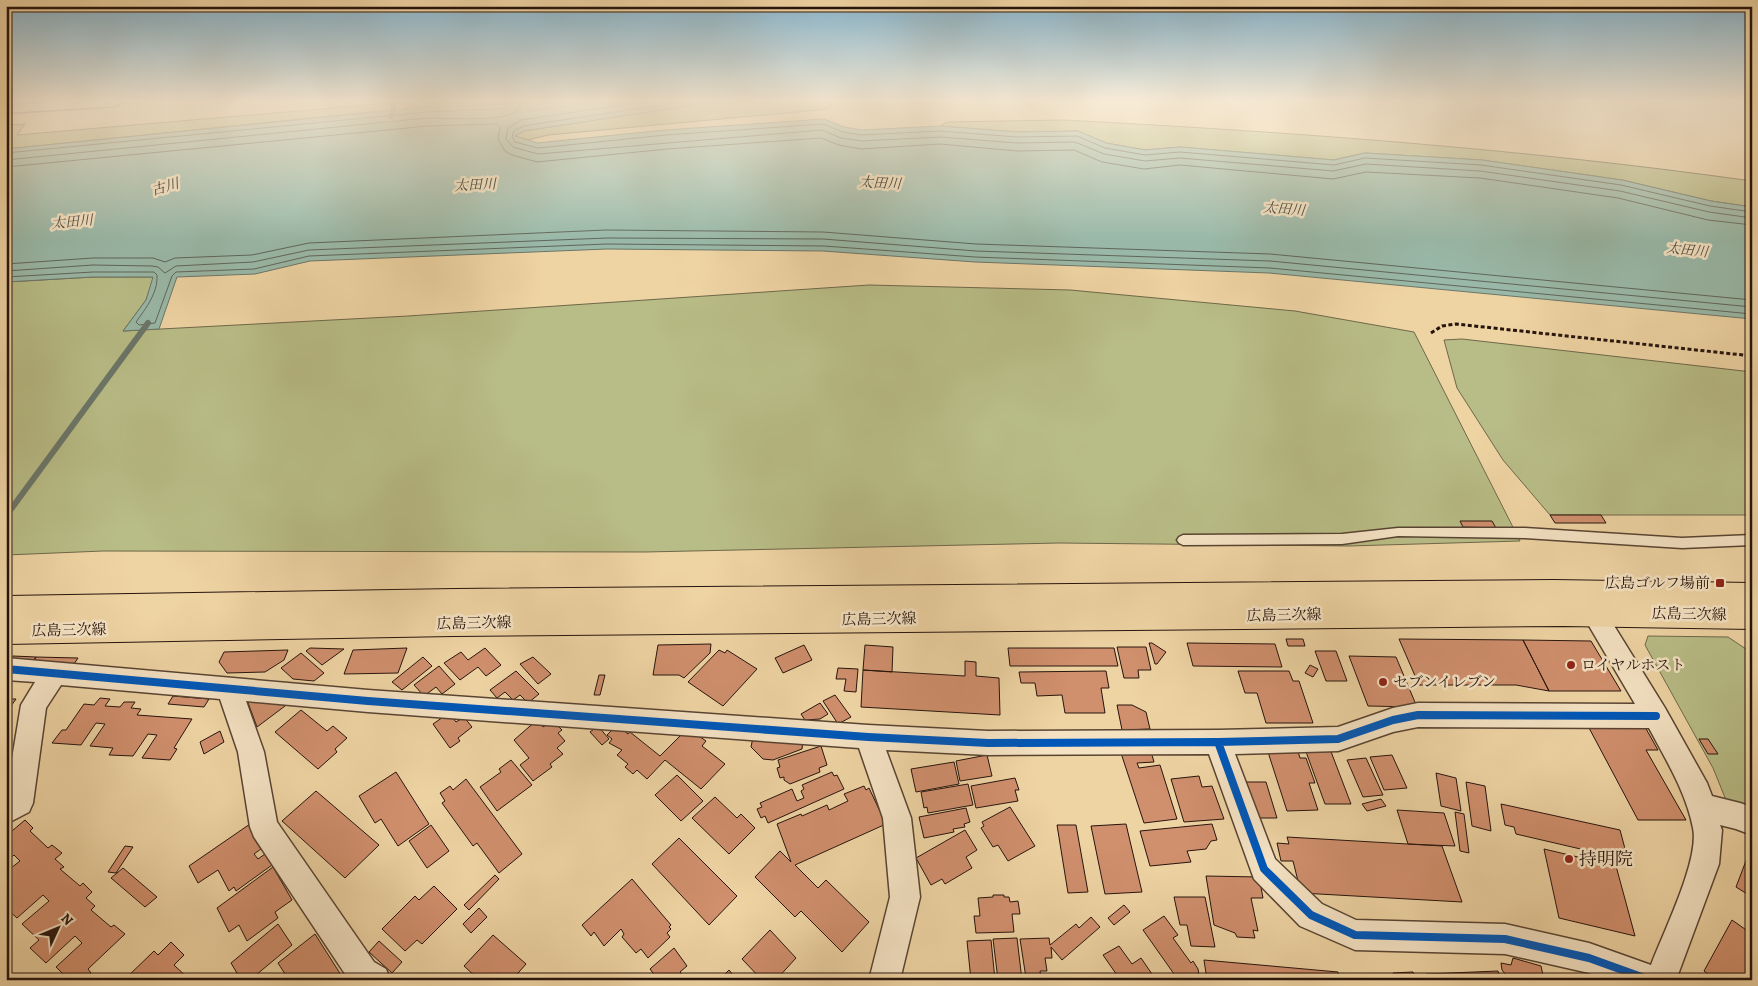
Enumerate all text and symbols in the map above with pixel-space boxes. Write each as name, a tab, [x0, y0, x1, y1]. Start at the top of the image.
water label: 太田川	[859, 172, 903, 194]
water label: 古川	[149, 173, 183, 200]
water label: 太田川	[454, 174, 498, 196]
water label: 太田川	[1262, 198, 1308, 220]
water label: 太田川	[50, 211, 96, 233]
water label: 太田川	[1665, 238, 1711, 262]
place label: 広島ゴルフ場前	[1605, 573, 1710, 593]
marker: 広島ゴルフ場前	[1714, 577, 1726, 589]
street label: 広島三次線	[1651, 603, 1727, 625]
street label: 広島三次線	[1246, 604, 1322, 626]
street label: 広島三次線	[841, 608, 917, 630]
street label: 広島三次線	[436, 612, 512, 634]
street label: 広島三次線	[31, 619, 107, 641]
place label: ロイヤルホスト	[1581, 655, 1685, 675]
marker: ロイヤルホスト	[1565, 659, 1577, 671]
place label: セブンイレブン	[1393, 672, 1496, 692]
marker: セブンイレブン	[1377, 676, 1389, 688]
place label: 持明院	[1579, 847, 1633, 871]
marker: 持明院	[1563, 853, 1575, 865]
north arrow	[32, 904, 82, 954]
text: N	[57, 909, 77, 930]

